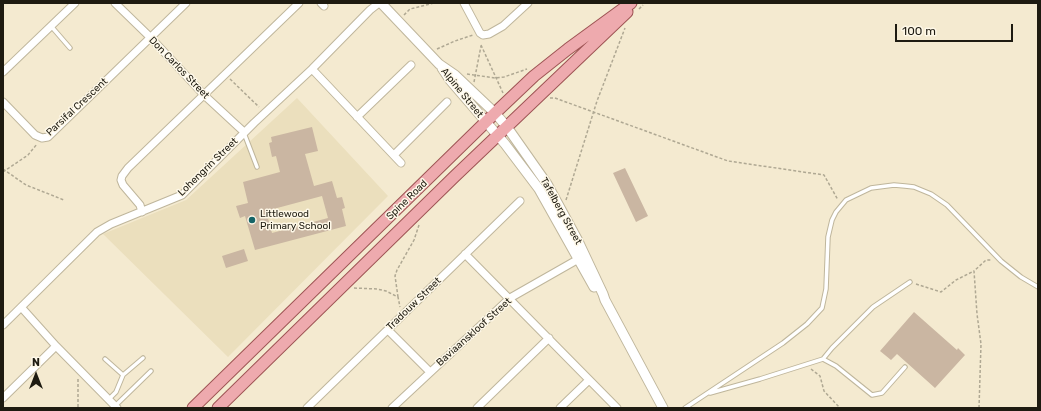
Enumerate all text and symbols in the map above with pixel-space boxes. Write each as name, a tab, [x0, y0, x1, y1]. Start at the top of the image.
scale bar	[897, 16, 1015, 42]
text: 100 m	[902, 24, 936, 38]
street label: Don Carlos Street	[146, 34, 212, 102]
street label: Alpine Street	[438, 66, 486, 120]
street label: Parsifal Crescent	[44, 76, 110, 138]
street label: Lohengrin Street	[176, 135, 240, 199]
street label: Tafelberg Street	[538, 175, 584, 247]
street label: Spine Road	[384, 177, 430, 223]
place label: Littlewood Primary School	[260, 208, 331, 232]
marker: Littlewood Primary School	[247, 215, 257, 225]
street label: Tradouw Street	[384, 275, 444, 333]
street label: Baviaanskloof Street	[434, 295, 514, 369]
north arrow	[16, 355, 56, 395]
text: N	[32, 356, 40, 369]

